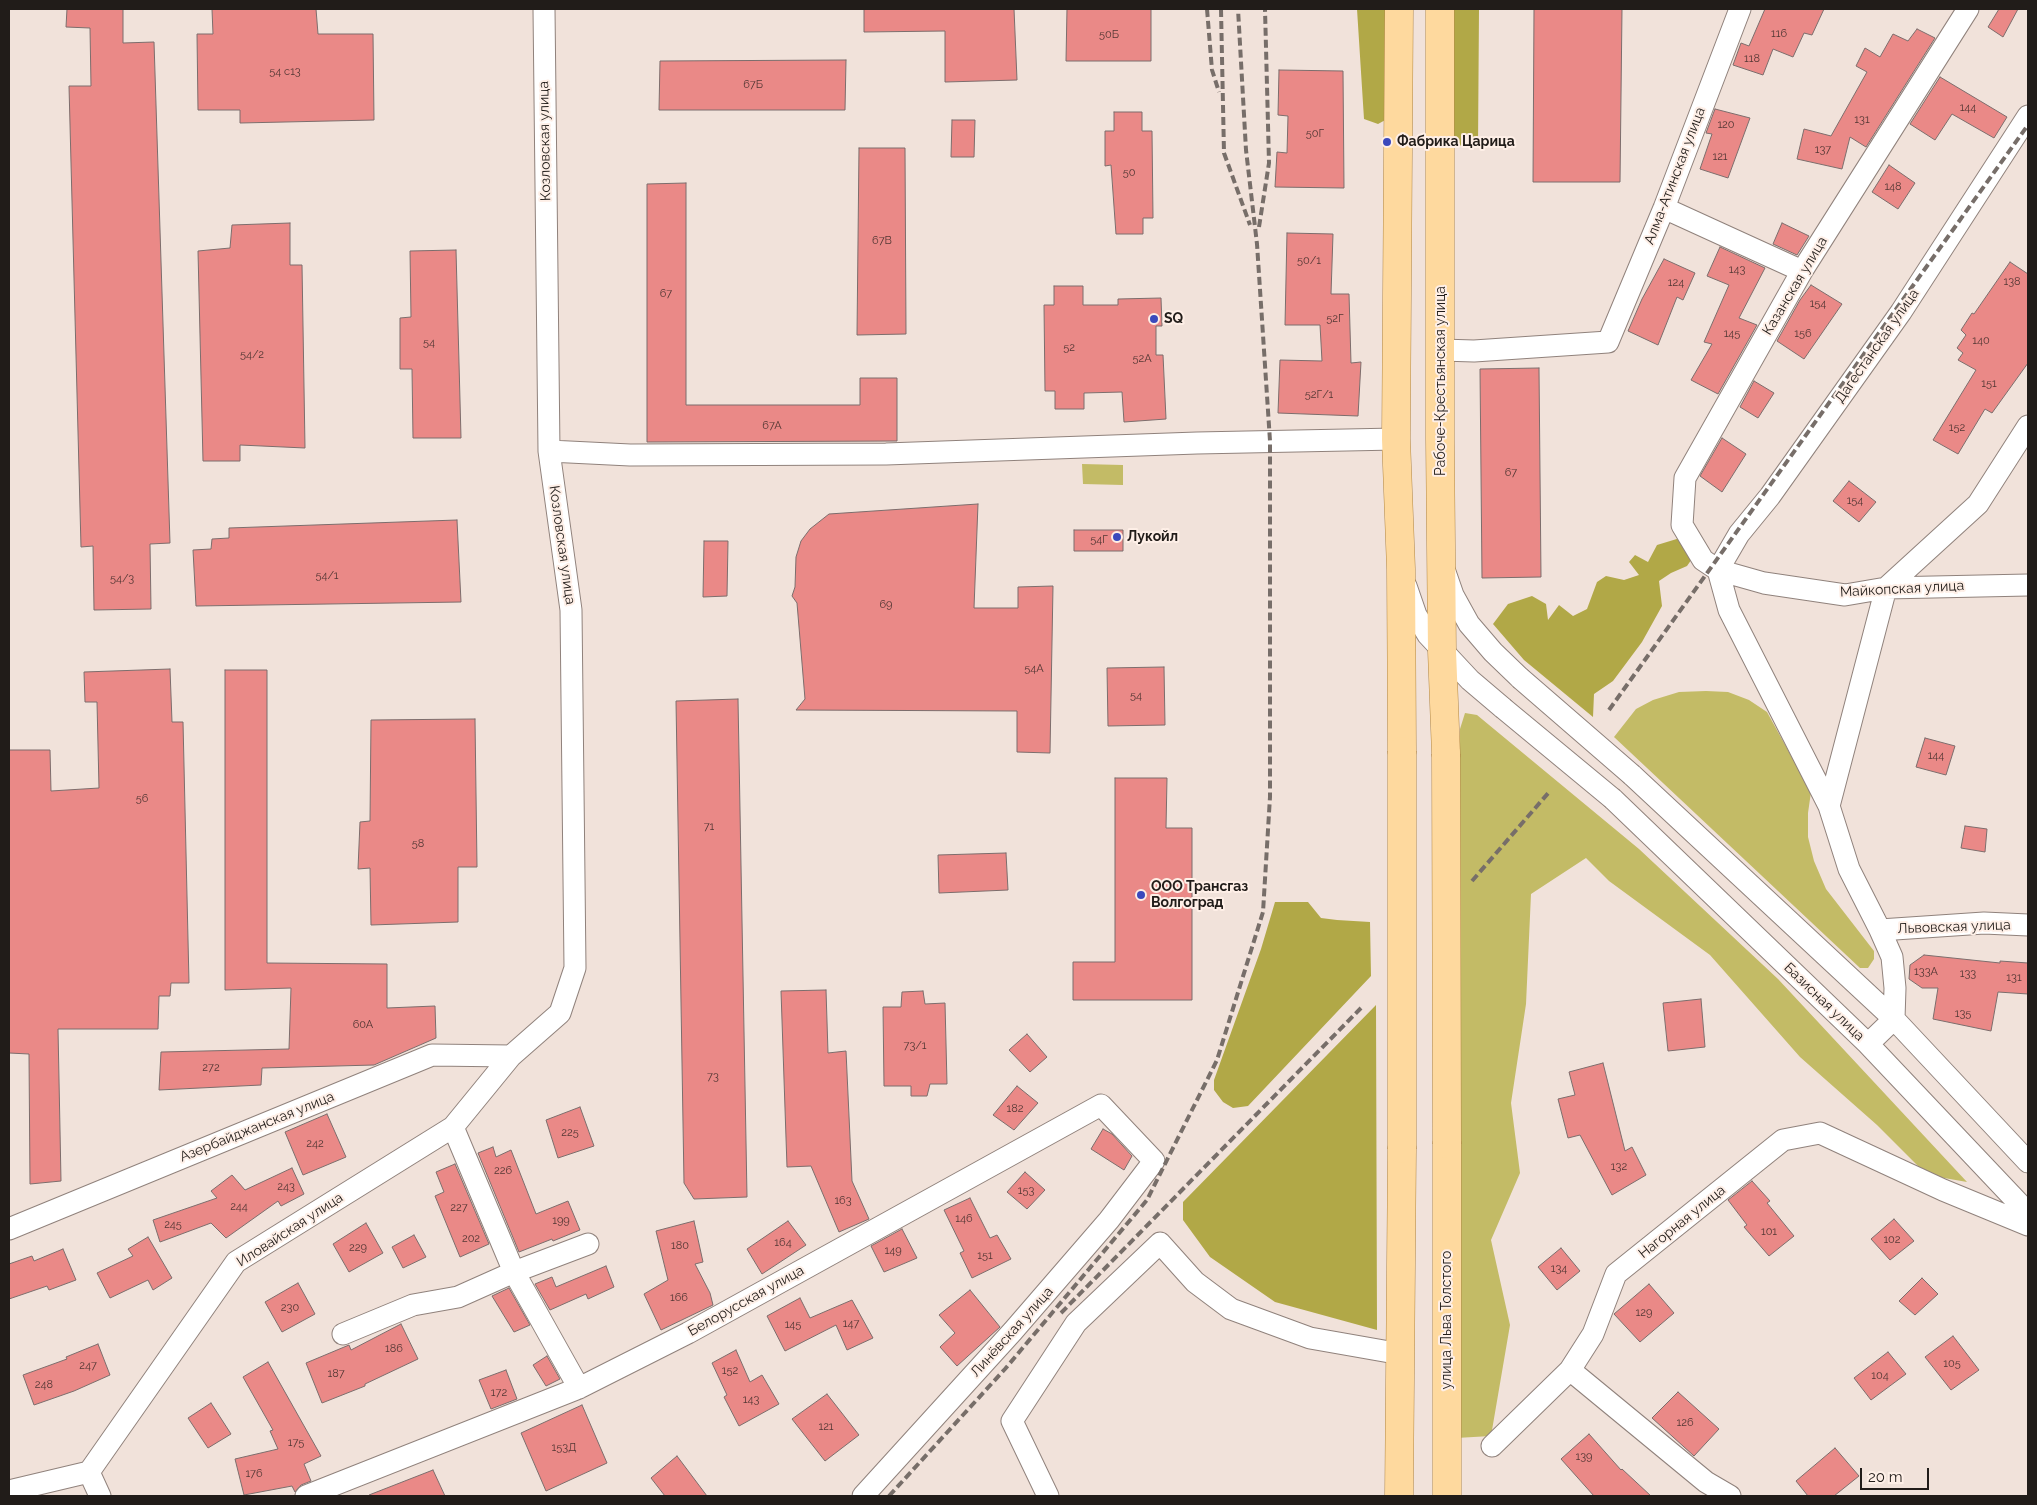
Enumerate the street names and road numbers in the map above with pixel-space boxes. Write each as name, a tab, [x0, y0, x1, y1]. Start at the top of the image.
street label: Козловская улица	[536, 81, 554, 201]
street label: Алма-Атинская улица	[1641, 105, 1709, 247]
street label: Казанская улица	[1759, 234, 1831, 338]
street label: Рабоче-Крестьянская улица	[1433, 286, 1449, 476]
street label: Дагестанская улица	[1831, 286, 1923, 406]
street label: Козловская улица	[545, 484, 579, 606]
street label: Майкопская улица	[1839, 577, 1965, 601]
street label: Львовская улица	[1897, 917, 2011, 937]
street label: Базисная улица	[1780, 959, 1868, 1045]
street label: Азербайджанская улица	[177, 1088, 337, 1166]
street label: Нагорная улица	[1635, 1182, 1729, 1262]
street label: Иловайская улица	[234, 1189, 346, 1271]
street label: улица Льва Толстого	[1439, 1251, 1455, 1389]
street label: Белорусская улица	[685, 1262, 807, 1340]
street label: Линёвская улица	[967, 1284, 1057, 1380]

